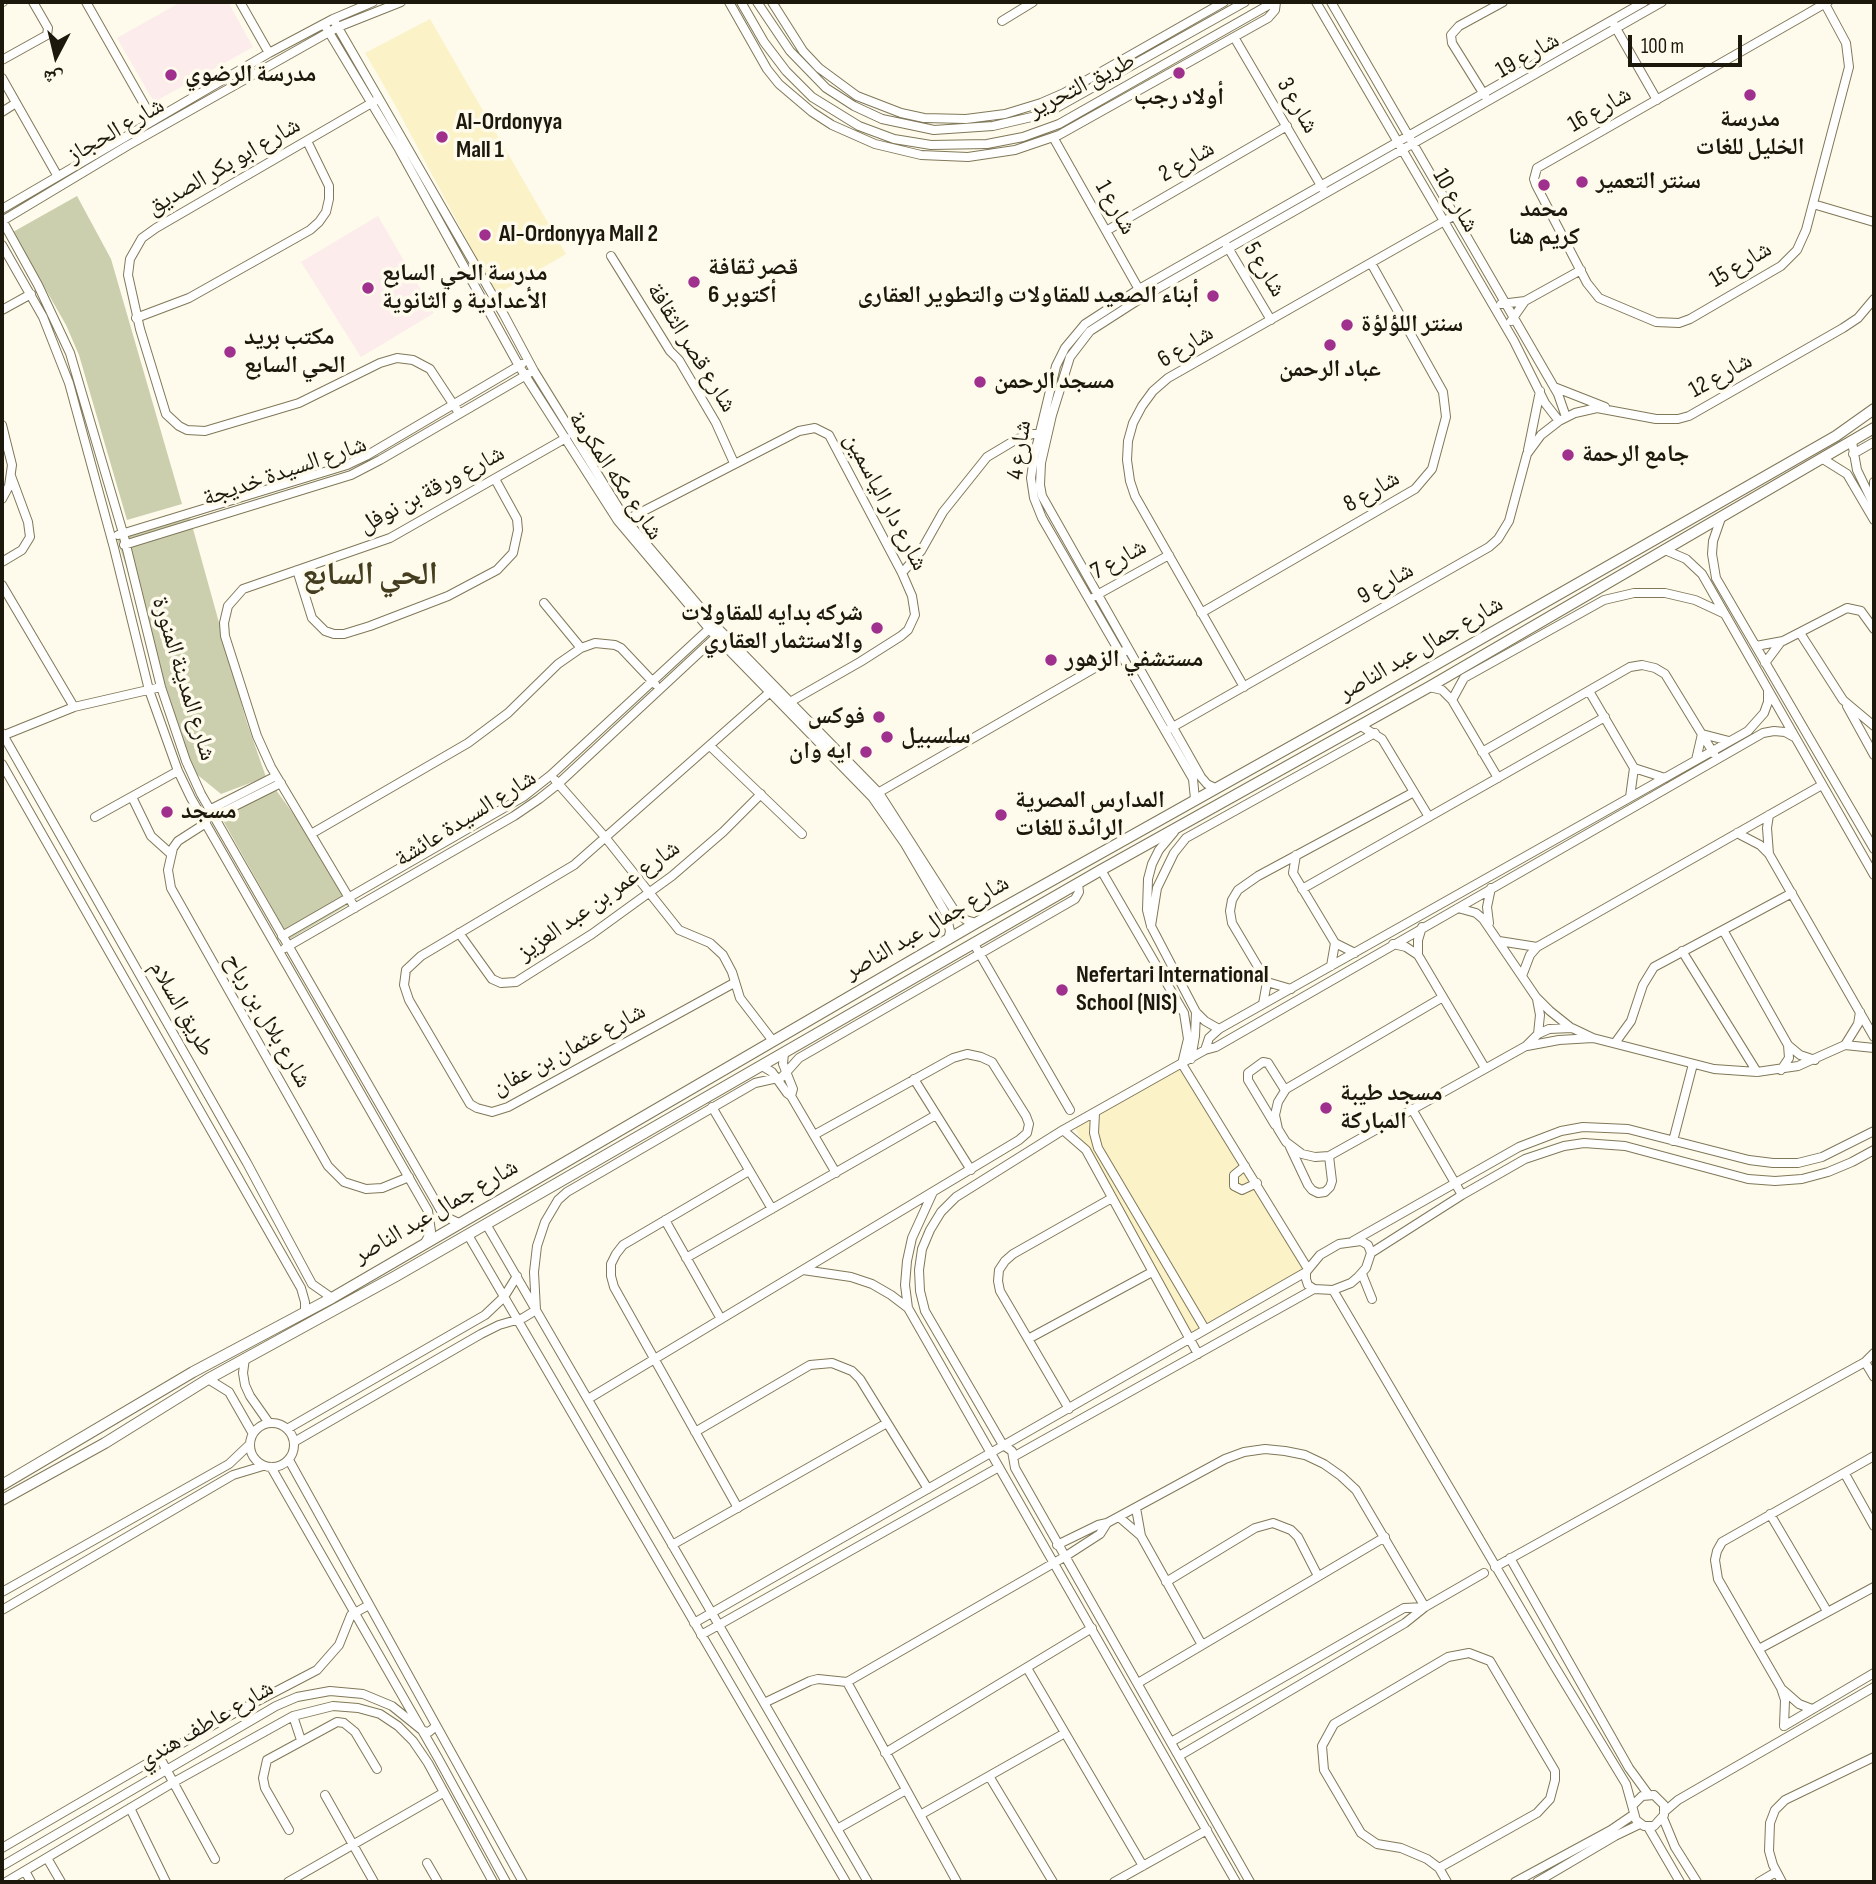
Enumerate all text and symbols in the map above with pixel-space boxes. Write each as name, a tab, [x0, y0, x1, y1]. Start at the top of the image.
north arrow	[21, 21, 91, 91]
scale bar	[1631, 21, 1745, 65]
street label: شارع 19	[1491, 26, 1565, 86]
text: 100 m	[1641, 34, 1684, 59]
street label: طريق التحرير	[1024, 47, 1140, 125]
place label: مدرسة الرضوي	[185, 61, 316, 89]
text: ش	[42, 65, 65, 90]
marker: أولاد رجب	[1171, 65, 1187, 81]
marker: مدرسة الرضوي	[163, 67, 179, 83]
street label: شارع 3	[1270, 73, 1324, 139]
street label: شارع 16	[1563, 80, 1637, 140]
place label: أولاد رجب	[1134, 84, 1224, 112]
marker: مدرسة الخليل للغات	[1742, 87, 1758, 103]
street label: شارع الحجاز	[62, 92, 170, 170]
place label: مدرسة الخليل للغات	[1696, 106, 1804, 162]
place label: Al-Ordonyya Mall 1	[456, 109, 562, 165]
street label: شارع ابو بكر الصديق	[142, 111, 306, 223]
marker: Al-Ordonyya Mall 1	[434, 129, 450, 145]
street label: شارع 2	[1154, 135, 1220, 189]
street label: شارع 10	[1425, 164, 1485, 238]
place label: سنتر التعمير	[1596, 168, 1701, 196]
marker: سنتر التعمير	[1574, 174, 1590, 190]
street label: شارع 1	[1088, 176, 1142, 240]
marker: محمد كريم هنا	[1536, 177, 1552, 193]
place label: محمد كريم هنا	[1508, 196, 1580, 252]
place label: Al-Ordonyya Mall 2	[499, 221, 658, 249]
marker: Al-Ordonyya Mall 2	[477, 227, 493, 243]
street label: شارع 15	[1705, 235, 1777, 295]
street label: شارع 5	[1236, 237, 1292, 303]
place label: قصر ثقافة 6 أكتوبر	[708, 254, 798, 310]
place label: مدرسة الحي السابع الأعدادية و الثانوية	[382, 260, 548, 316]
marker: قصر ثقافة 6 أكتوبر	[686, 274, 702, 290]
street label: شارع قصر الثقافة	[640, 278, 742, 418]
marker: مدرسة الحي السابع الأعدادية و الثانوية	[360, 280, 376, 296]
place label: أبناء الصعيد للمقاولات والتطوير العقارى	[857, 282, 1199, 310]
marker: أبناء الصعيد للمقاولات والتطوير العقارى	[1205, 288, 1221, 304]
place label: سنتر اللؤلؤة	[1361, 311, 1463, 339]
marker: سنتر اللؤلؤة	[1339, 317, 1355, 333]
street label: شارع 6	[1153, 319, 1219, 375]
place label: مكتب بريد الحي السابع	[244, 324, 346, 380]
marker: عباد الرحمن	[1322, 337, 1338, 353]
marker: مكتب بريد الحي السابع	[222, 344, 238, 360]
street label: شارع 12	[1684, 347, 1758, 405]
place label: عباد الرحمن	[1279, 356, 1381, 384]
place label: مسجد الرحمن	[994, 368, 1115, 396]
marker: مسجد الرحمن	[972, 374, 988, 390]
street label: شارع مكه المكرمة	[561, 406, 669, 546]
street label: شارع 4	[1002, 419, 1038, 481]
street label: شارع دار الياسمين	[837, 428, 933, 576]
street label: شارع السيدة خديجة	[199, 430, 371, 514]
street label: شارع ورقة بن نوفل	[354, 439, 510, 541]
place label: جامع الرحمة	[1582, 441, 1689, 469]
marker: جامع الرحمة	[1560, 447, 1576, 463]
street label: شارع 8	[1339, 465, 1405, 519]
street label: شارع 7	[1086, 533, 1152, 587]
district label: الحي السابع	[302, 557, 438, 595]
street label: شارع 9	[1353, 557, 1419, 611]
street label: شارع جمال عبد الناصر	[1333, 590, 1509, 708]
street label: شارع المدينة المنورة	[144, 594, 222, 764]
place label: شركه بدايه للمقاولات والاستثمار العقاري	[681, 600, 863, 656]
marker: شركه بدايه للمقاولات والاستثمار العقاري	[869, 620, 885, 636]
place label: مستشفي الزهور	[1065, 646, 1203, 674]
marker: مستشفي الزهور	[1043, 652, 1059, 668]
place label: فوكس	[807, 703, 865, 731]
marker: فوكس	[871, 709, 887, 725]
place label: سلسبيل	[901, 723, 971, 751]
marker: سلسبيل	[879, 729, 895, 745]
place label: ايه وان	[789, 738, 852, 766]
marker: ايه وان	[858, 744, 874, 760]
street label: شارع السيدة عائشة	[390, 764, 542, 874]
place label: المدارس المصرية الرائدة للغات	[1015, 787, 1165, 843]
place label: مسجد	[181, 798, 236, 826]
marker: مسجد	[159, 804, 175, 820]
marker: المدارس المصرية الرائدة للغات	[993, 807, 1009, 823]
street label: شارع عمر بن عبد العزيز	[512, 834, 686, 968]
street label: شارع جمال عبد الناصر	[839, 869, 1015, 987]
street label: شارع بلال بن رباح	[217, 949, 317, 1093]
street label: طريق السلام	[142, 956, 220, 1062]
place label: Nefertari International School (NIS)	[1076, 962, 1269, 1018]
marker: Nefertari International School (NIS)	[1054, 982, 1070, 998]
street label: شارع عثمان بن عفان	[487, 997, 651, 1103]
place label: مسجد طيبة المباركة	[1340, 1080, 1443, 1136]
marker: مسجد طيبة المباركة	[1318, 1100, 1334, 1116]
street label: شارع جمال عبد الناصر	[348, 1153, 524, 1271]
street label: شارع عاطف هندي	[133, 1674, 279, 1776]

